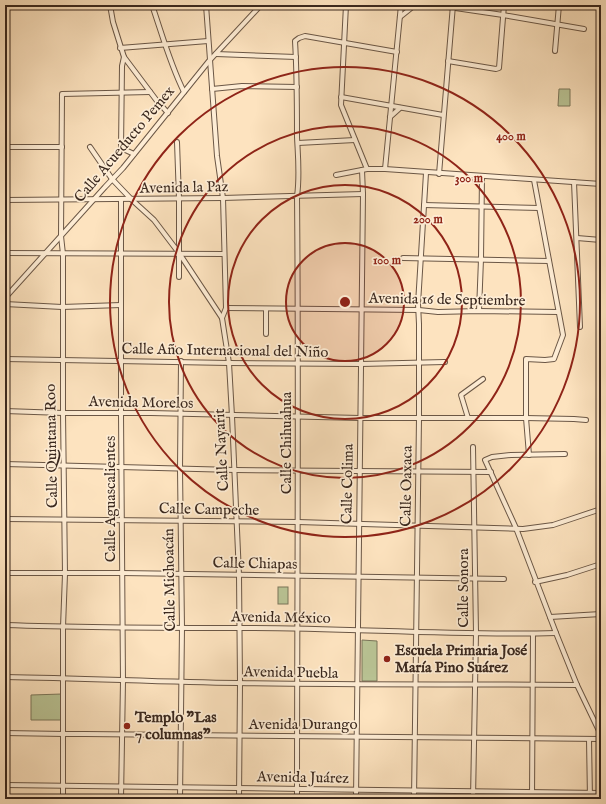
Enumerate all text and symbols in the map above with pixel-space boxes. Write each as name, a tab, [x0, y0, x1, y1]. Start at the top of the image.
street label: Calle Acueducto Pemex	[70, 82, 179, 207]
text: 400 m	[496, 129, 527, 144]
text: 300 m	[455, 171, 484, 186]
street label: Avenida la Paz	[138, 177, 229, 198]
text: 200 m	[413, 212, 443, 227]
text: 100 m	[373, 253, 402, 268]
street label: Avenida 16 de Septiembre	[367, 289, 526, 310]
centre of rings	[338, 295, 352, 309]
street label: Calle Año Internacional del Niño	[121, 339, 329, 362]
street label: Calle Quintana Roo	[41, 384, 62, 508]
street label: Calle Chihuahua	[277, 391, 296, 494]
street label: Avenida Morelos	[87, 392, 194, 413]
street label: Calle Nayarit	[210, 408, 233, 492]
street label: Calle Aguascalientes	[101, 436, 120, 562]
street label: Calle Colima	[337, 443, 358, 524]
street label: Calle Oaxaca	[396, 445, 417, 527]
street label: Calle Campeche	[159, 499, 260, 520]
street label: Calle Michoacán	[159, 528, 180, 632]
street label: Calle Sonora	[454, 548, 473, 628]
street label: Calle Chiapas	[213, 553, 297, 574]
street label: Avenida México	[230, 607, 331, 628]
place label: Escuela Primaria José María Pino Suárez	[395, 641, 527, 677]
marker: Escuela Primaria José María Pino Suárez	[382, 654, 392, 664]
street label: Avenida Puebla	[242, 662, 339, 683]
place label: Templo "Las 7 columnas"	[134, 708, 217, 744]
street label: Avenida Durango	[248, 715, 357, 734]
marker: Templo "Las 7 columnas"	[122, 721, 132, 731]
street label: Avenida Juárez	[256, 767, 349, 788]

